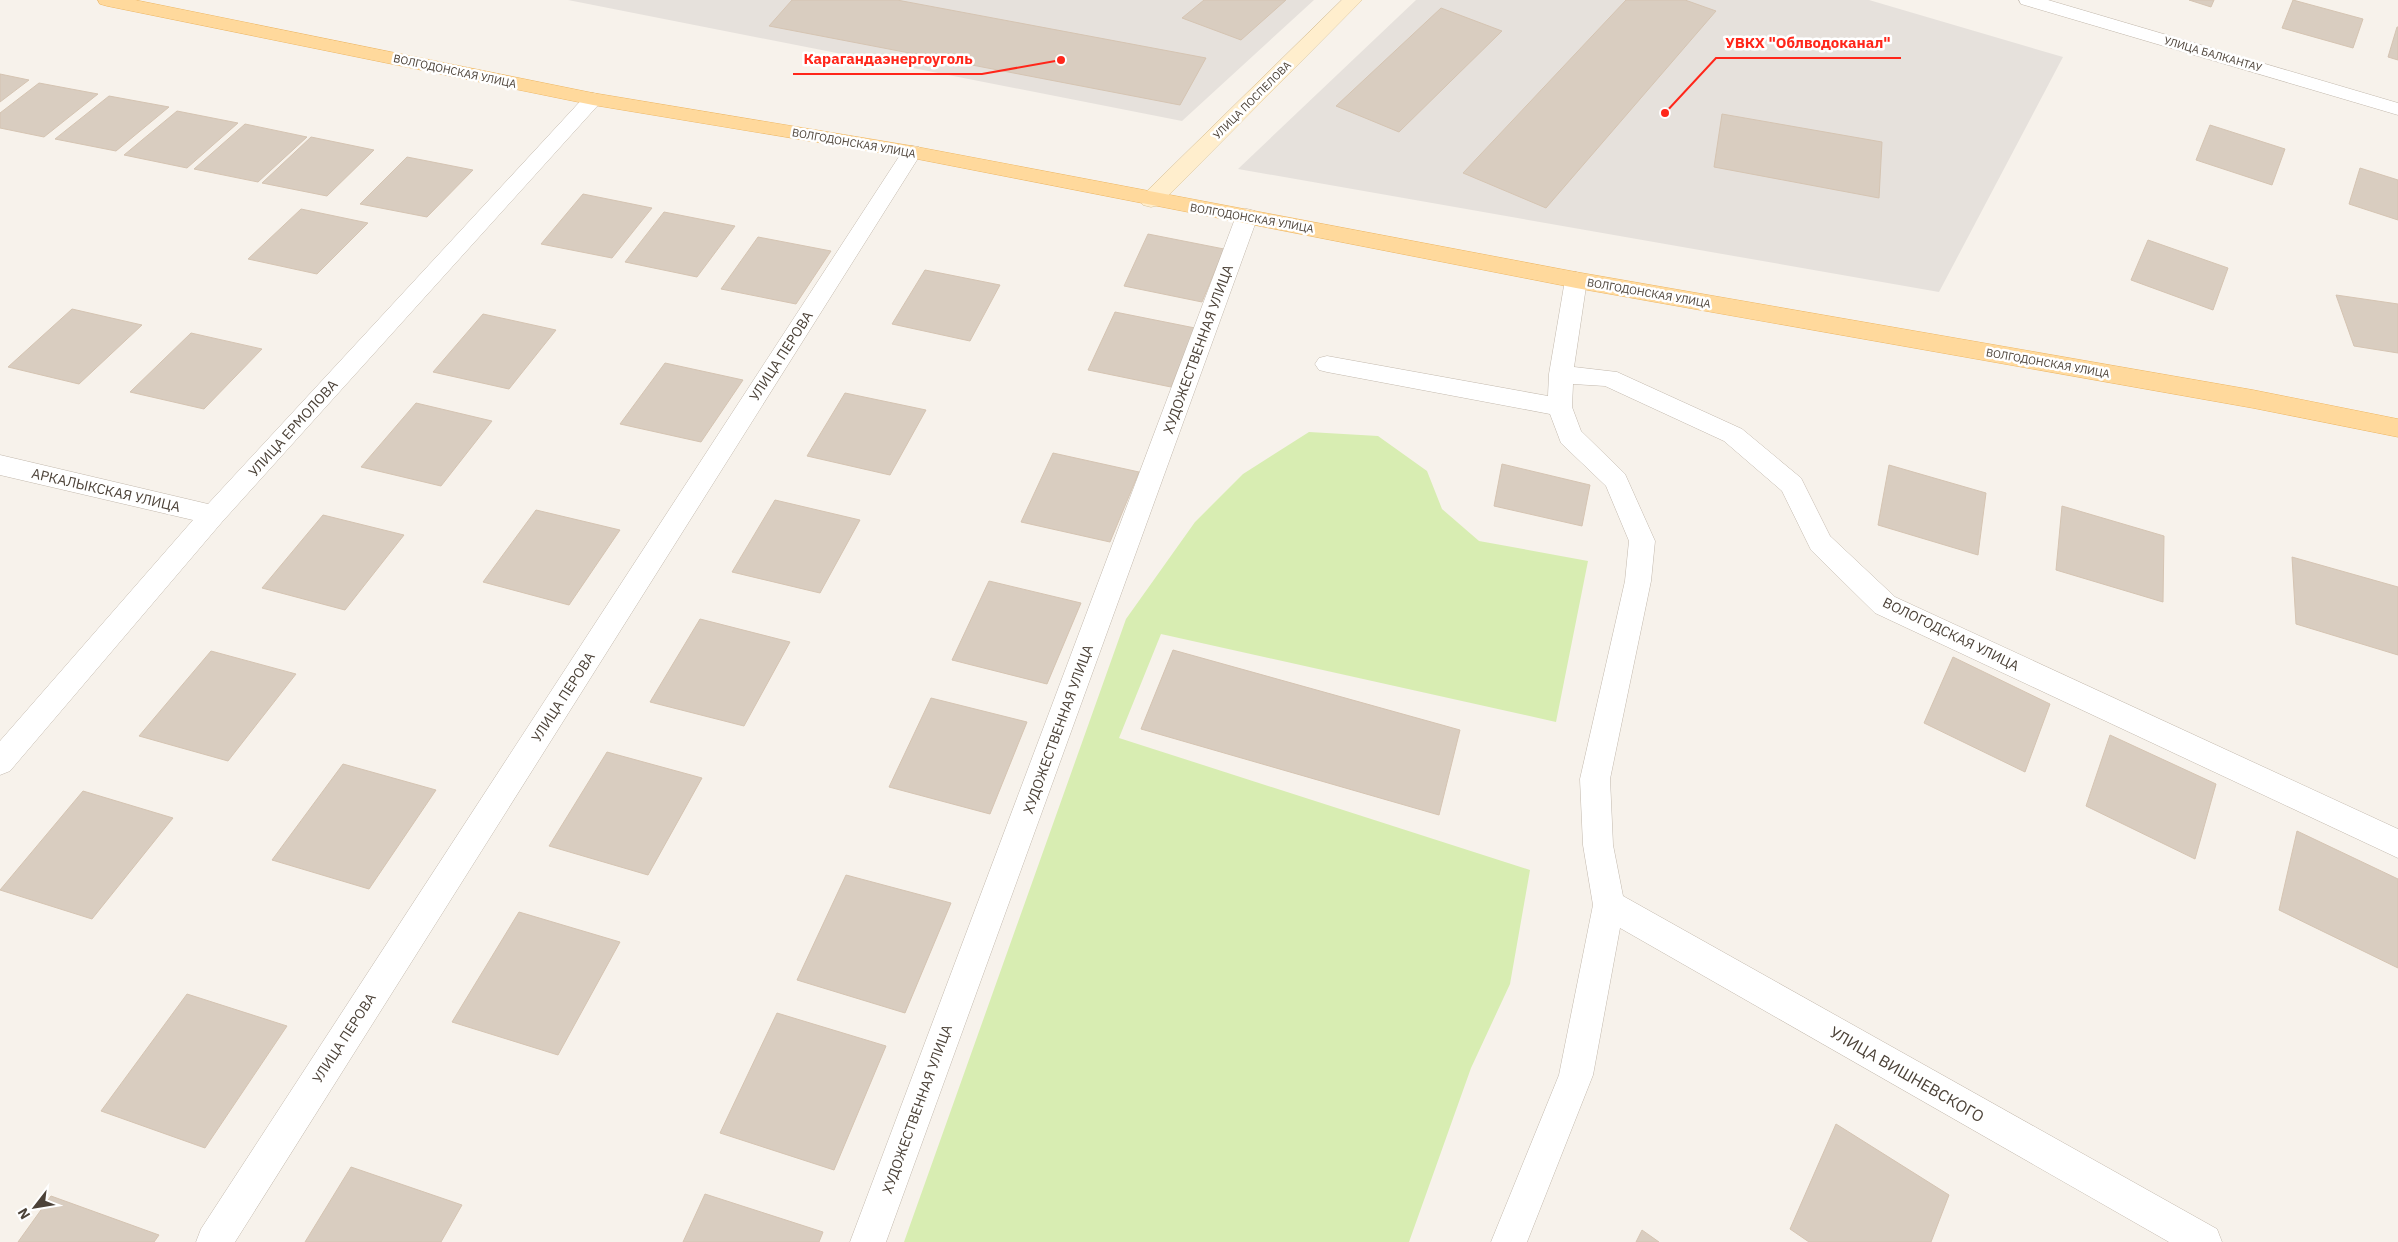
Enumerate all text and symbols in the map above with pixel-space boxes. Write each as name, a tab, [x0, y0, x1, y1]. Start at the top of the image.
callout: УВКХ "Облводоканал"	[1716, 28, 1901, 58]
text: УВКХ "Облводоканал"	[1725, 33, 1891, 52]
street label: УЛИЦА БАЛКАНТАУ	[2162, 33, 2264, 75]
callout: Карагандаэнергоуголь	[793, 44, 982, 74]
text: Карагандаэнергоуголь	[803, 49, 973, 68]
street label: ВОЛГОДОНСКАЯ УЛИЦА	[392, 51, 518, 91]
street label: УЛИЦА ПОСПЕЛОВА	[1210, 58, 1294, 142]
street label: ВОЛГОДОНСКАЯ УЛИЦА	[791, 125, 917, 161]
street label: ВОЛГОДОНСКАЯ УЛИЦА	[1189, 200, 1315, 236]
street label: ХУДОЖЕСТВЕННАЯ УЛИЦА	[1159, 262, 1237, 436]
street label: ВОЛГОДОНСКАЯ УЛИЦА	[1586, 275, 1712, 311]
street label: УЛИЦА ПЕРОВА	[745, 308, 817, 404]
street label: ВОЛГОДОНСКАЯ УЛИЦА	[1985, 345, 2111, 381]
street label: УЛИЦА ЕРМОЛОВА	[245, 376, 341, 480]
street label: АРКАЛЫКСКАЯ УЛИЦА	[30, 464, 182, 516]
street label: ВОЛОГОДСКАЯ УЛИЦА	[1880, 593, 2022, 675]
street label: ХУДОЖЕСТВЕННАЯ УЛИЦА	[1019, 642, 1097, 816]
street label: УЛИЦА ПЕРОВА	[527, 649, 599, 745]
street label: УЛИЦА ПЕРОВА	[308, 990, 380, 1086]
street label: ХУДОЖЕСТВЕННАЯ УЛИЦА	[878, 1022, 956, 1196]
street label: УЛИЦА ВИШНЕВСКОГО	[1826, 1022, 1988, 1126]
north arrow	[10, 1182, 60, 1232]
text: N	[14, 1205, 34, 1223]

